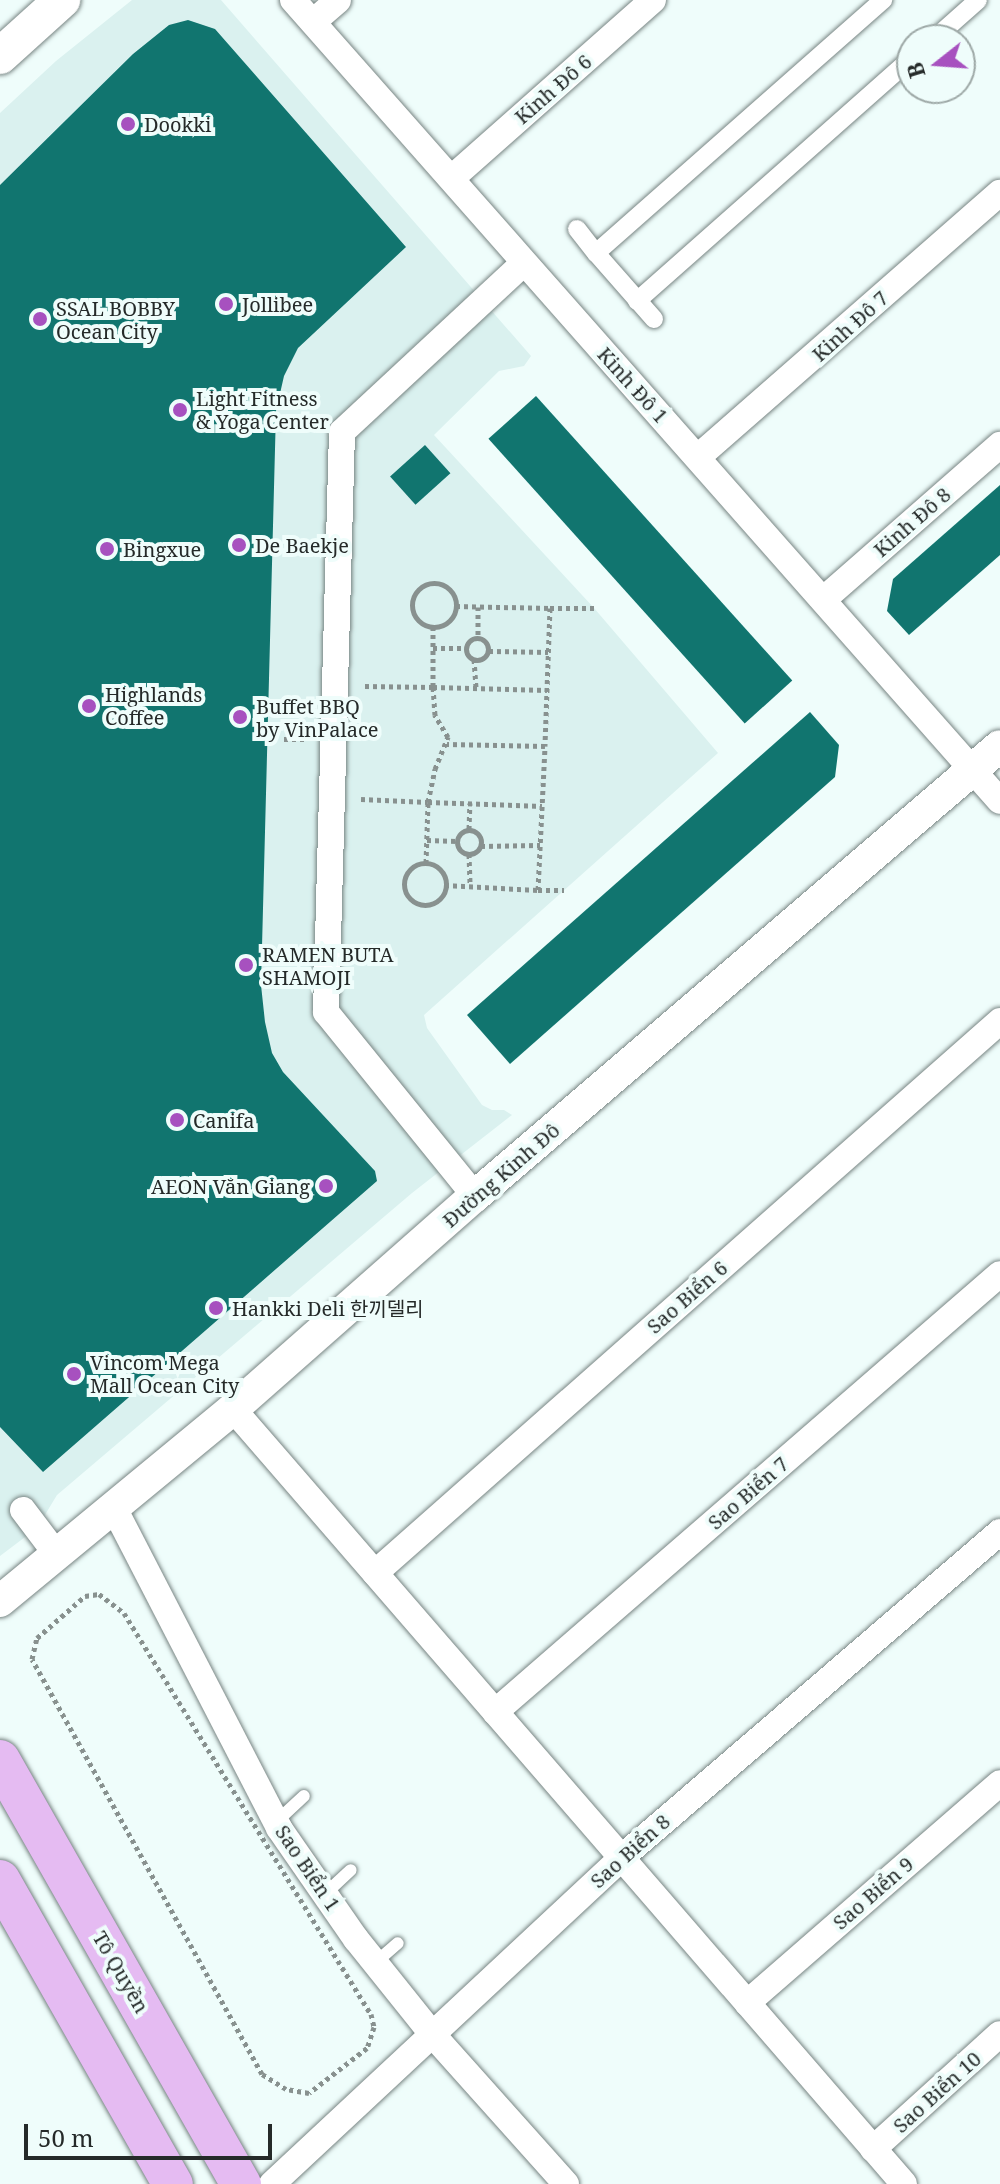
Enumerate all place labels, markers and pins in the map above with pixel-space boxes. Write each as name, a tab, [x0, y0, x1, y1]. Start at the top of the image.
place label: Dookki	[144, 112, 211, 136]
marker: Dookki	[119, 115, 137, 133]
place label: Jollibee	[242, 292, 313, 316]
marker: Jollibee	[217, 295, 235, 313]
place label: SSAL BOBBY Ocean City	[56, 296, 175, 343]
marker: SSAL BOBBY Ocean City	[31, 310, 49, 328]
place label: Light Fitness & Yoga Center	[196, 386, 329, 433]
marker: Light Fitness & Yoga Center	[171, 401, 189, 419]
place label: De Baekje	[255, 533, 349, 557]
marker: De Baekje	[230, 536, 248, 554]
place label: Bingxue	[123, 537, 201, 561]
marker: Bingxue	[98, 540, 116, 558]
place label: Highlands Coffee	[105, 682, 202, 729]
place label: Buffet BBQ by VinPalace	[256, 694, 379, 741]
marker: Highlands Coffee	[80, 697, 98, 715]
marker: Buffet BBQ by VinPalace	[231, 708, 249, 726]
place label: RAMEN BUTA SHAMOJI	[262, 942, 393, 989]
marker: RAMEN BUTA SHAMOJI	[237, 956, 255, 974]
place label: Canifa	[193, 1108, 254, 1132]
marker: Canifa	[168, 1111, 186, 1129]
place label: AEON Văn Giang	[151, 1174, 310, 1198]
marker: AEON Văn Giang	[317, 1177, 335, 1195]
place label: Hankki Deli 한끼델리	[232, 1296, 424, 1320]
marker: Hankki Deli 한끼델리	[207, 1299, 225, 1317]
place label: Vincom Mega Mall Ocean City	[90, 1350, 239, 1397]
marker: Vincom Mega Mall Ocean City	[65, 1365, 83, 1383]

